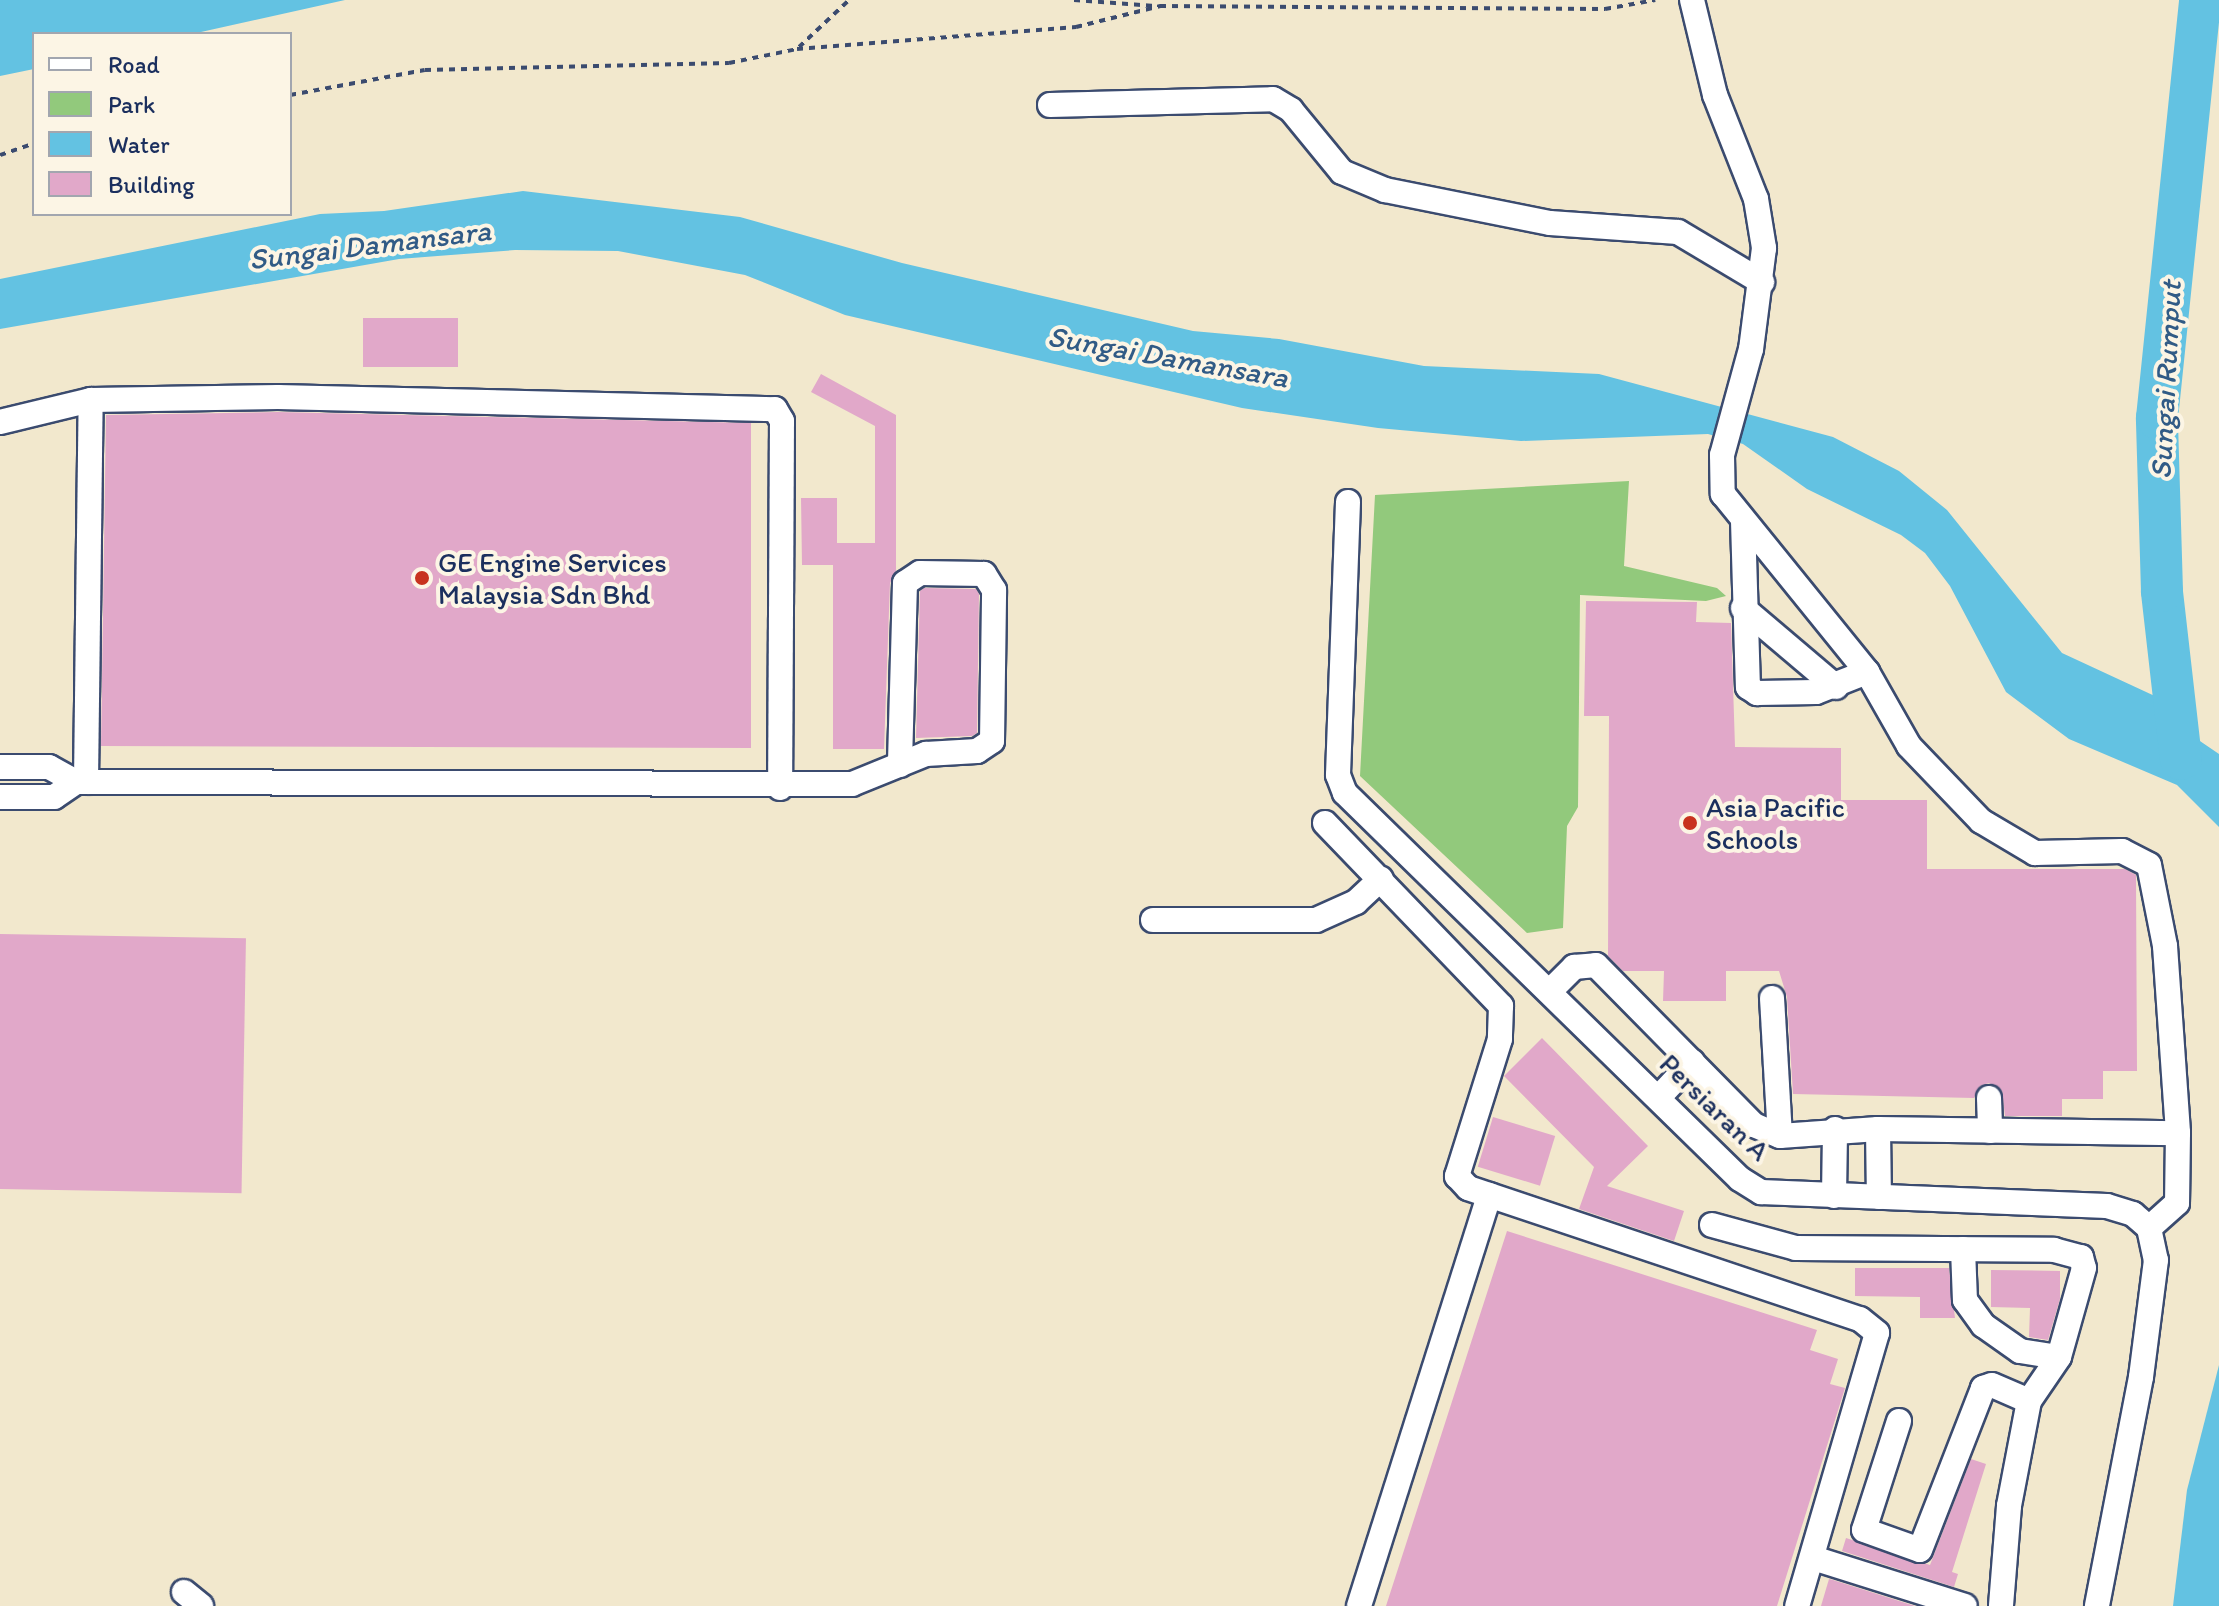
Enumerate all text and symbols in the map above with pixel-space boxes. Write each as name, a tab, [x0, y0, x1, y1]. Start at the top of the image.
legend	[32, 32, 292, 216]
text: Road	[108, 50, 160, 79]
text: Park	[108, 90, 155, 119]
text: Water	[108, 130, 170, 159]
text: Building	[108, 170, 195, 199]
water label: Sungai Damansara	[247, 212, 493, 278]
water label: Sungai Rumput	[2143, 281, 2189, 479]
water label: Sungai Damansara	[1045, 318, 1291, 396]
place label: GE Engine Services Malaysia Sdn Bhd	[438, 545, 667, 611]
marker: GE Engine Services Malaysia Sdn Bhd	[413, 569, 431, 587]
place label: Asia Pacific Schools	[1706, 790, 1844, 856]
marker: Asia Pacific Schools	[1681, 814, 1699, 832]
street label: Persiaran A	[1653, 1046, 1777, 1168]

